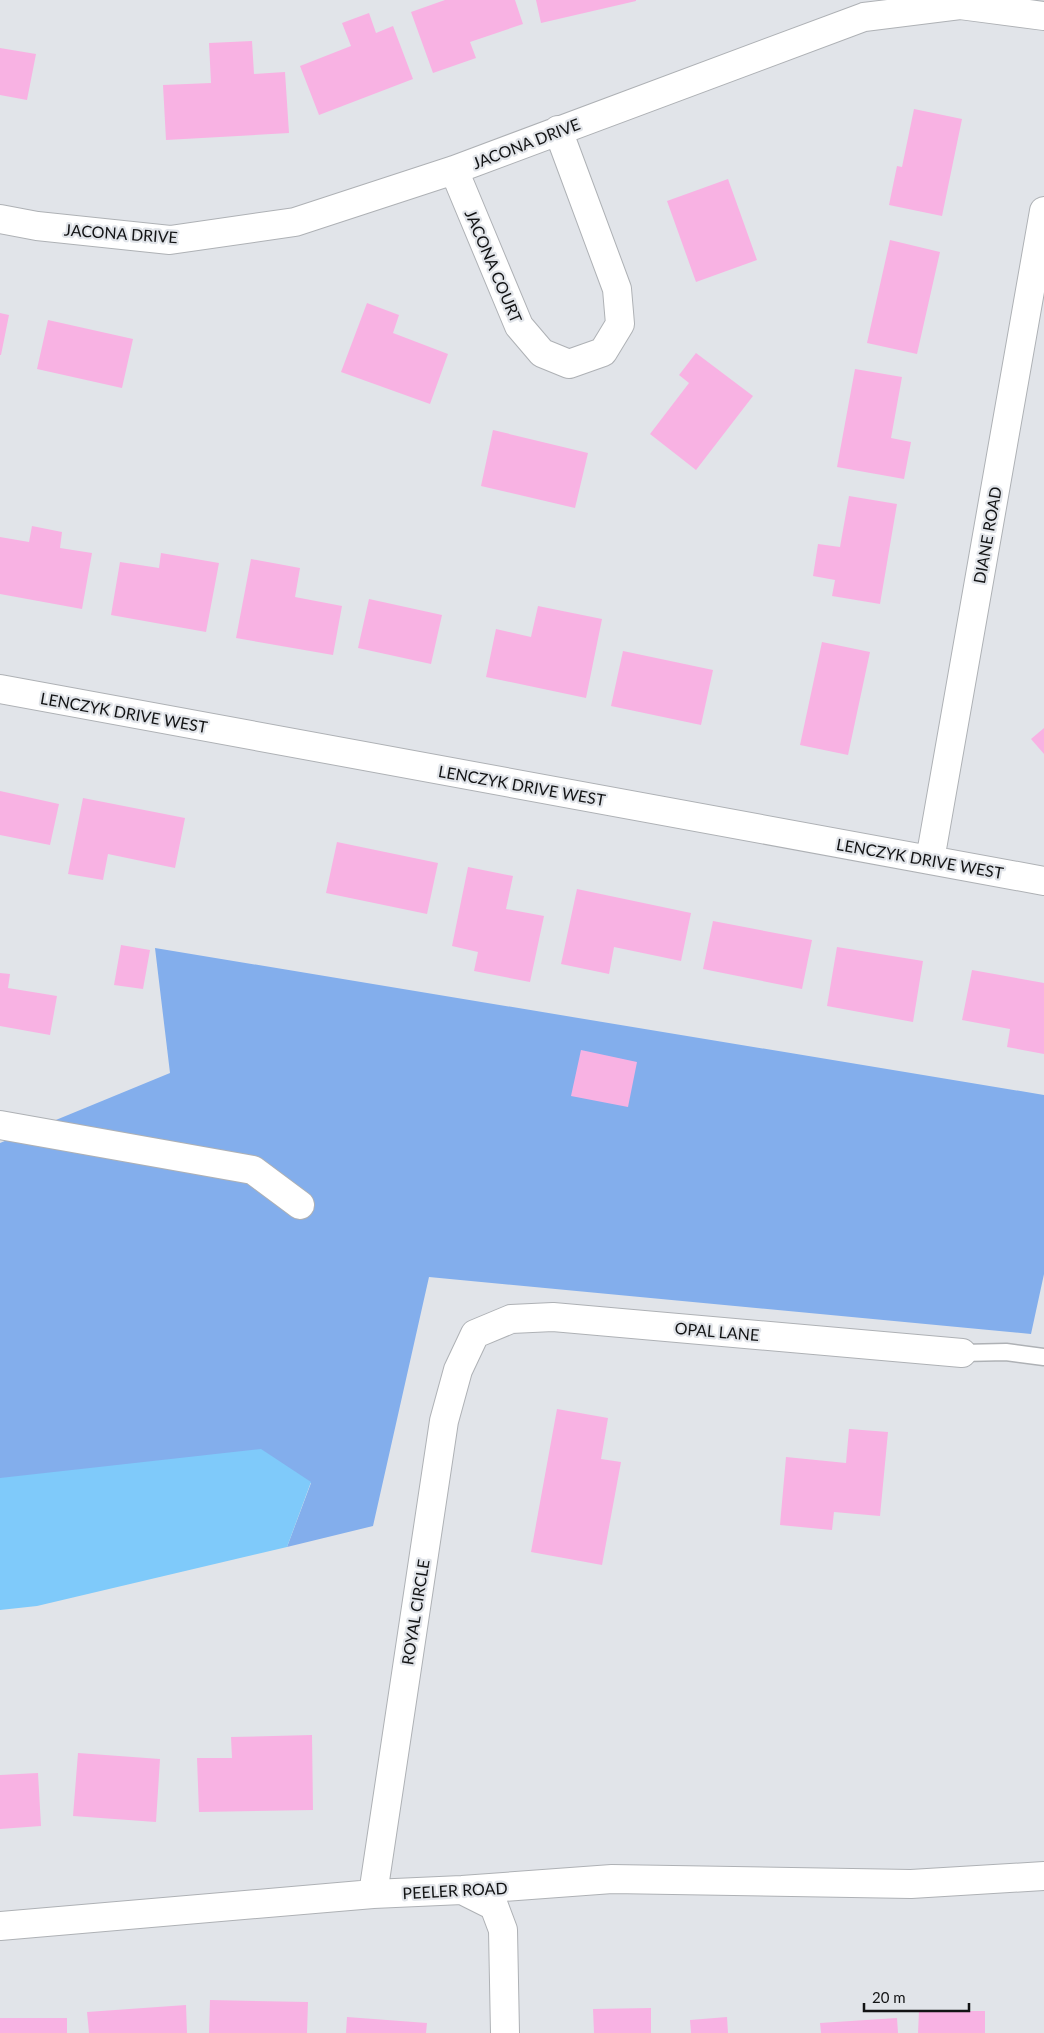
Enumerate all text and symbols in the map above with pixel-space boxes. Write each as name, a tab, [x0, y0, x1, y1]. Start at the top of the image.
street label: JACONA DRIVE	[469, 114, 583, 172]
street label: JACONA COURT	[462, 207, 527, 326]
street label: JACONA DRIVE	[64, 220, 178, 246]
street label: DIANE ROAD	[969, 485, 1005, 585]
street label: LENCZYK DRIVE WEST	[39, 688, 210, 736]
street label: LENCZYK DRIVE WEST	[437, 761, 608, 809]
street label: LENCZYK DRIVE WEST	[835, 834, 1006, 882]
street label: OPAL LANE	[674, 1318, 760, 1344]
street label: ROYAL CIRCLE	[397, 1558, 433, 1666]
street label: PEELER ROAD	[402, 1878, 508, 1902]
scale bar	[864, 1980, 969, 2012]
text: 20 m	[872, 1988, 906, 2006]

